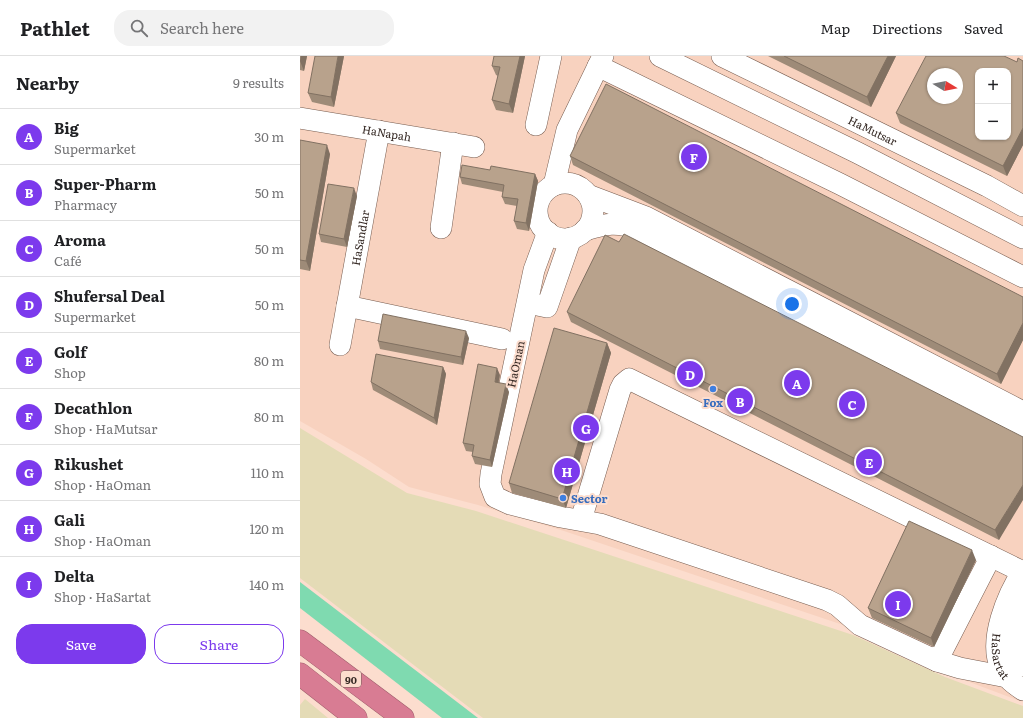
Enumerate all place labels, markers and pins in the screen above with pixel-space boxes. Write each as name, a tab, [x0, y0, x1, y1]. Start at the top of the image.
pin: F	[681, 142, 707, 172]
pin: D	[677, 359, 703, 389]
pin: A	[784, 368, 810, 398]
marker: Fox	[708, 384, 718, 394]
pin: B	[727, 386, 753, 416]
pin: C	[839, 389, 865, 419]
place label: Fox	[703, 394, 723, 410]
pin: G	[573, 413, 599, 443]
pin: E	[856, 447, 882, 477]
pin: H	[554, 456, 580, 486]
place label: Sector	[571, 490, 607, 506]
marker: Sector	[558, 493, 568, 503]
pin: I	[885, 589, 911, 619]

